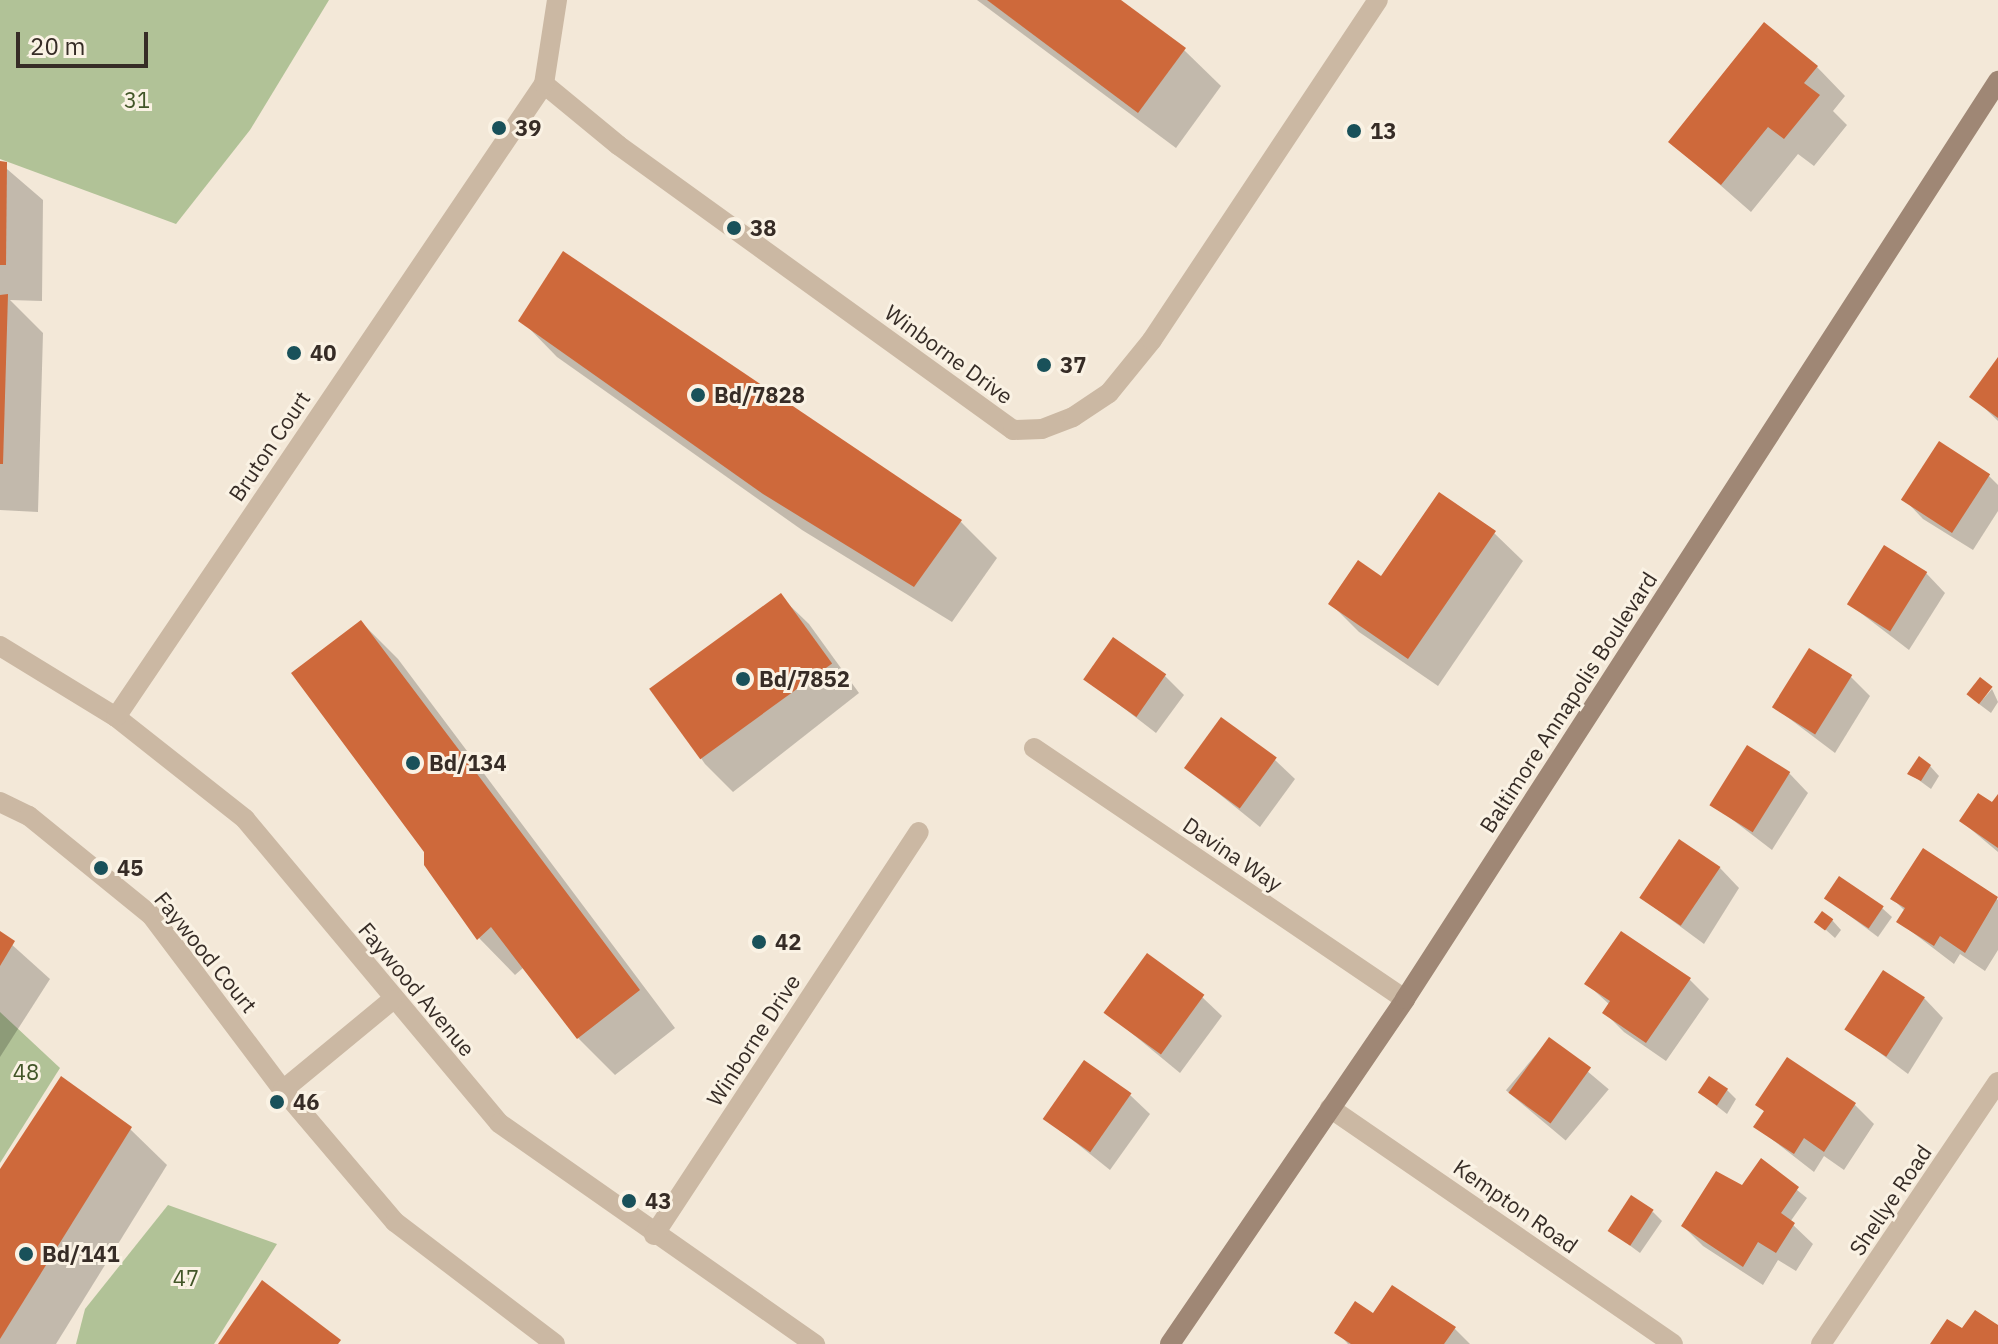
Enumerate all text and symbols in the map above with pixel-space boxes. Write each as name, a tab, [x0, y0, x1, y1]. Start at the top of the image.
scale bar	[20, 16, 152, 66]
text: 20 m	[30, 30, 85, 62]
park label: 31	[124, 87, 150, 113]
place label: 39	[515, 115, 541, 141]
place label: 13	[1370, 118, 1396, 144]
marker: 39	[490, 119, 508, 137]
marker: 13	[1345, 122, 1363, 140]
place label: 38	[750, 215, 776, 241]
marker: 38	[725, 219, 743, 237]
street label: Winborne Drive	[880, 299, 1018, 409]
place label: 40	[310, 340, 336, 366]
marker: 40	[285, 344, 303, 362]
place label: 37	[1060, 352, 1086, 378]
marker: 37	[1035, 356, 1053, 374]
place label: Bd/7828	[714, 382, 805, 408]
street label: Bruton Court	[223, 386, 315, 506]
marker: Bd/7828	[689, 386, 707, 404]
street label: Baltimore Annapolis Boulevard	[1474, 567, 1662, 837]
place label: Bd/7852	[759, 666, 850, 692]
marker: Bd/7852	[734, 670, 752, 688]
place label: Bd/134	[429, 750, 507, 776]
marker: Bd/134	[404, 754, 422, 772]
street label: Davina Way	[1178, 811, 1288, 897]
place label: 45	[117, 855, 143, 881]
marker: 45	[92, 859, 110, 877]
street label: Faywood Court	[149, 886, 263, 1018]
street label: Faywood Avenue	[353, 917, 481, 1061]
place label: 42	[775, 929, 801, 955]
marker: 42	[750, 933, 768, 951]
street label: Winborne Drive	[701, 969, 805, 1111]
park label: 48	[13, 1059, 39, 1085]
place label: 46	[293, 1089, 319, 1115]
marker: 46	[268, 1093, 286, 1111]
street label: Shellye Road	[1843, 1140, 1937, 1260]
street label: Kempton Road	[1449, 1153, 1583, 1259]
place label: 43	[645, 1188, 671, 1214]
marker: 43	[620, 1192, 638, 1210]
place label: Bd/141	[42, 1241, 120, 1267]
marker: Bd/141	[17, 1245, 35, 1263]
park label: 47	[173, 1265, 199, 1291]

